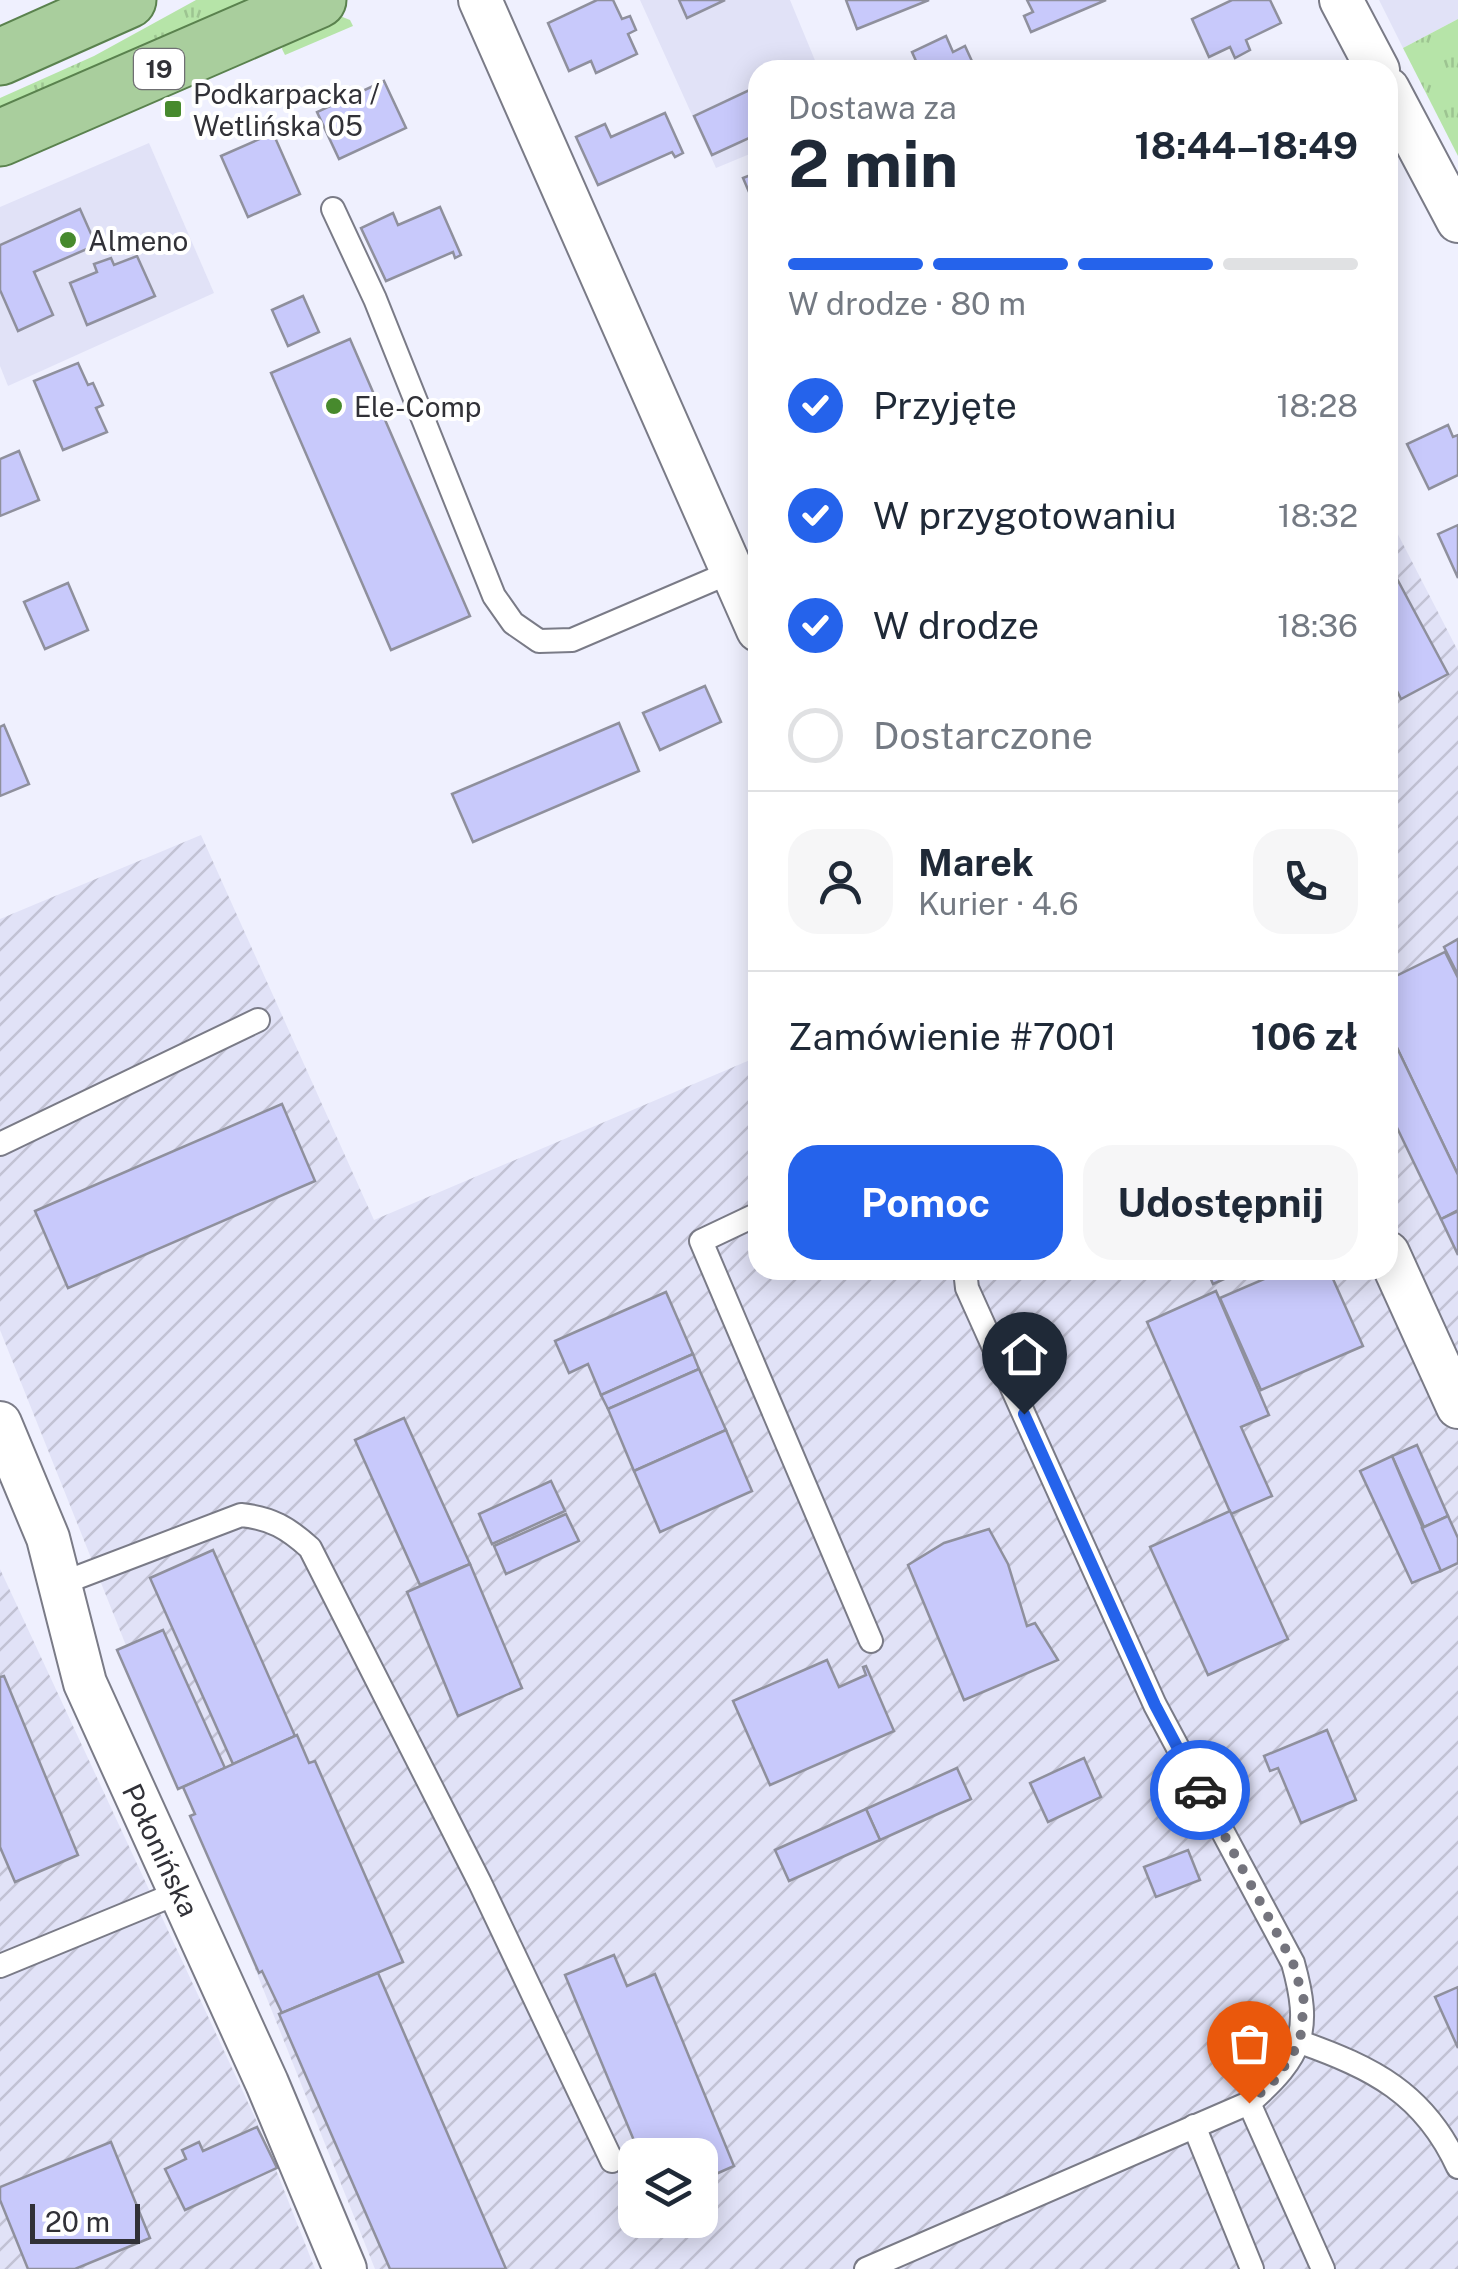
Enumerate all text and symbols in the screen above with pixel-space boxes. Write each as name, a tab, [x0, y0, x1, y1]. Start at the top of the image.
road number: 19	[134, 49, 184, 89]
place label: Podkarpacka / Wetlińska 05	[193, 77, 380, 142]
text: Dostawa za	[788, 89, 957, 126]
marker: Podkarpacka / Wetlińska 05	[162, 98, 184, 120]
text: 18:44–18:49	[1135, 123, 1358, 168]
text: 2 min	[788, 125, 958, 202]
place label: Almeno	[88, 224, 188, 257]
marker: Almeno	[57, 229, 79, 251]
text: W drodze · 80 m	[788, 285, 1026, 322]
icon: check	[788, 378, 843, 433]
text: Przyjęte	[873, 383, 1017, 428]
text: 18:28	[1277, 387, 1358, 424]
place label: Ele-Comp	[354, 390, 481, 423]
marker: Ele-Comp	[323, 395, 345, 417]
icon: check	[788, 488, 843, 543]
text: W przygotowaniu	[873, 493, 1177, 538]
text: 18:32	[1278, 497, 1358, 534]
icon: check	[788, 598, 843, 653]
text: W drodze	[873, 603, 1039, 648]
text: 18:36	[1277, 607, 1358, 644]
text: Dostarczone	[873, 713, 1093, 758]
button: person	[788, 829, 893, 934]
button: phone	[1253, 829, 1358, 934]
text: Marek	[918, 840, 1034, 885]
text: Kurier · 4.6	[918, 885, 1079, 922]
text: Zamówienie #7001	[788, 1014, 1117, 1059]
text: 106 zł	[1251, 1014, 1358, 1059]
button: Pomoc	[788, 1145, 1063, 1260]
button: Udostępnij	[1083, 1145, 1358, 1260]
pin	[982, 1312, 1067, 1415]
icon: home	[997, 1327, 1052, 1382]
courier	[1150, 1740, 1250, 1840]
icon: car	[1173, 1763, 1228, 1818]
street label: Połonińska	[116, 1778, 206, 1922]
pin	[1207, 2001, 1292, 2104]
icon: bag	[1222, 2016, 1277, 2071]
map controls	[618, 2138, 718, 2238]
button: layers	[618, 2138, 718, 2238]
scale bar	[30, 2199, 140, 2244]
text: 20 m	[45, 2205, 110, 2238]

